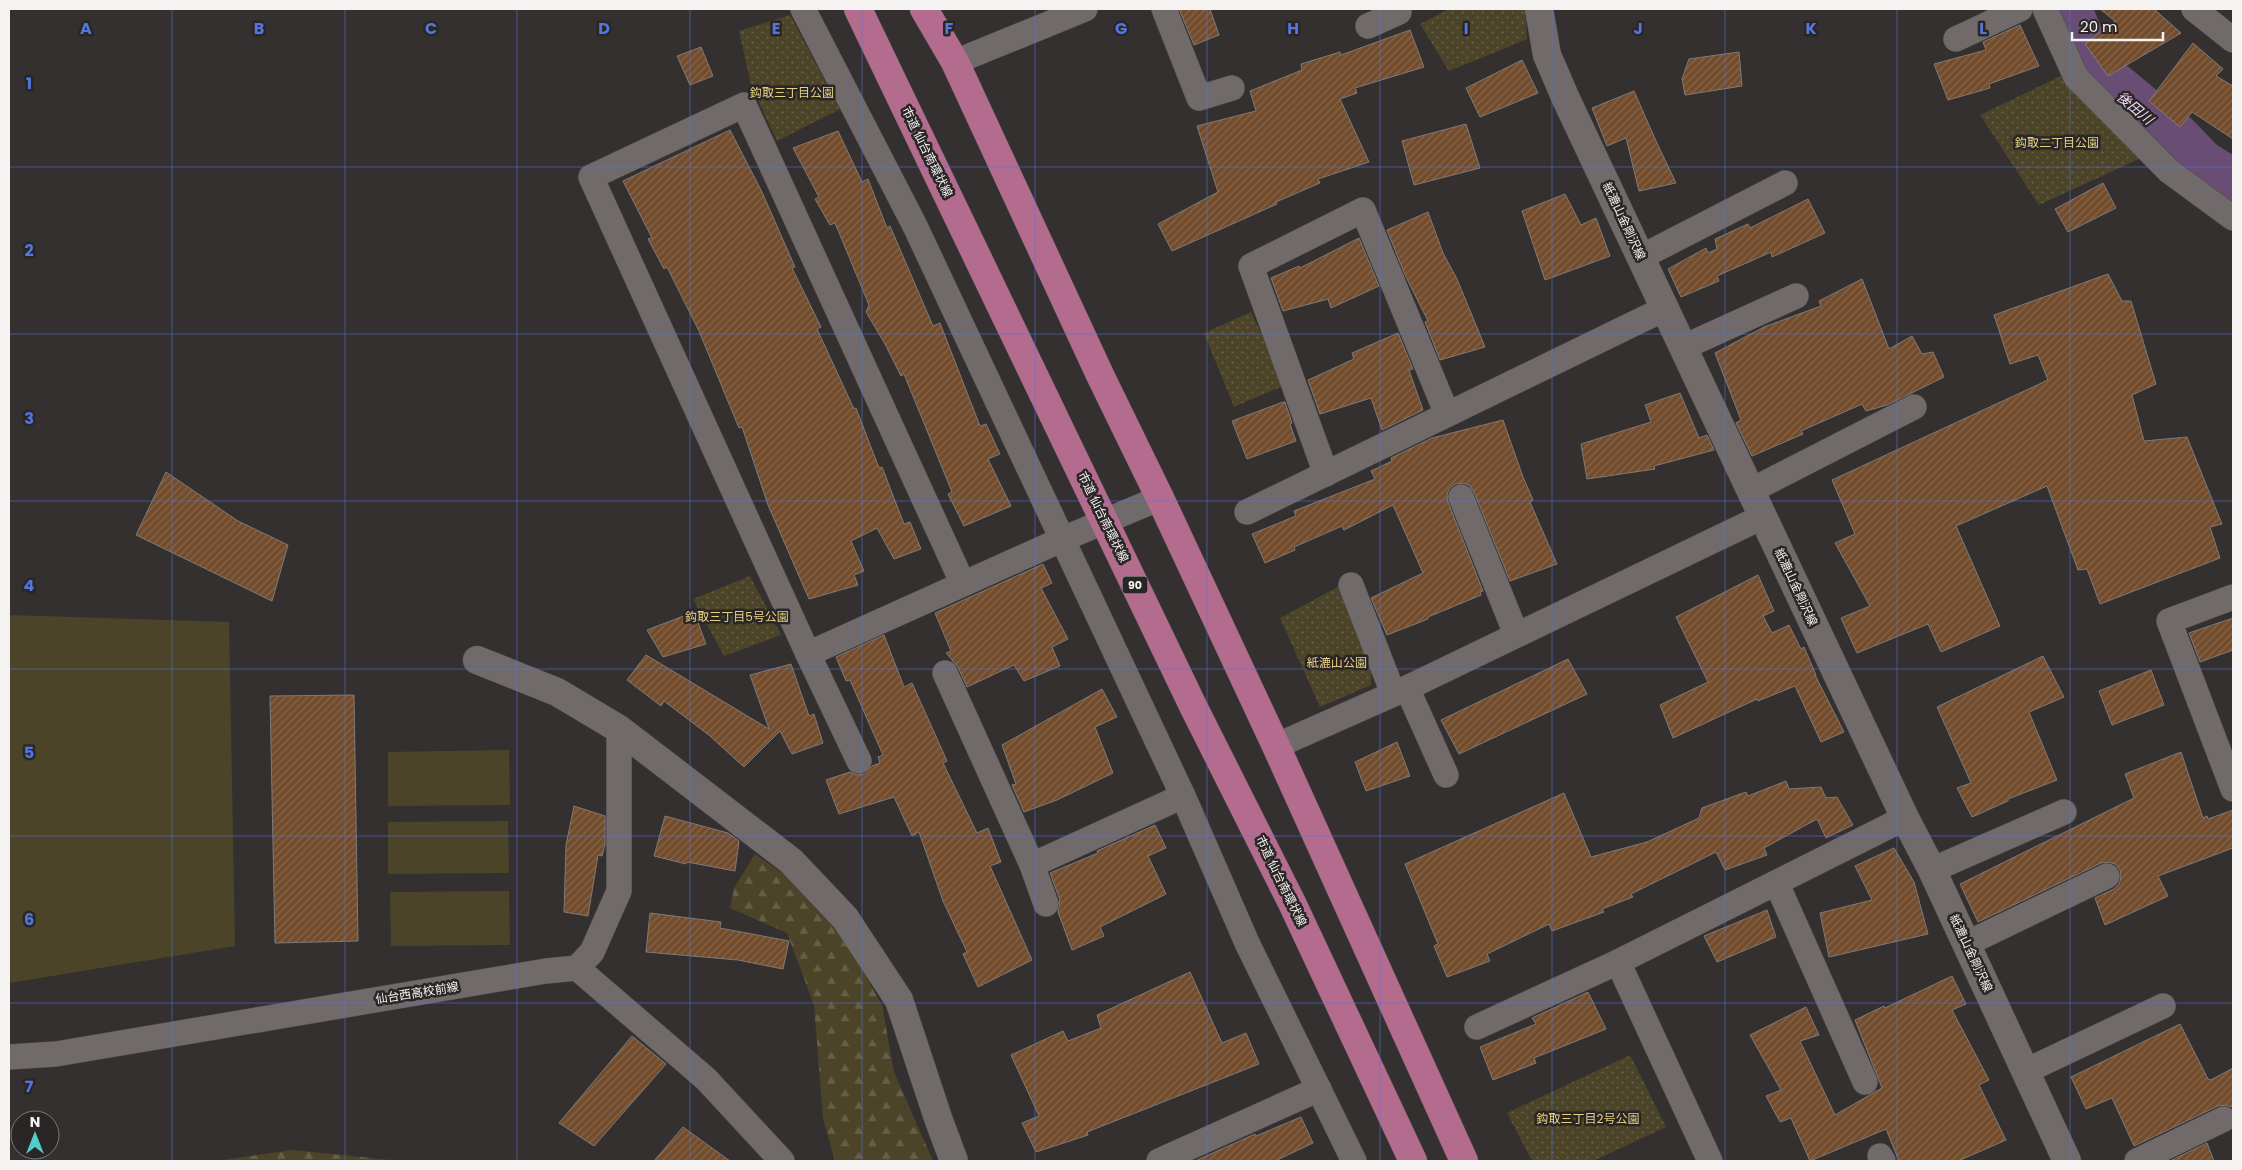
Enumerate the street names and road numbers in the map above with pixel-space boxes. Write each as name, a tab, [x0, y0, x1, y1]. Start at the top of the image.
street label: 市道 仙台南環状線	[898, 103, 957, 200]
street label: 紙漉山金剛沢線	[1599, 179, 1650, 262]
street label: 市道 仙台南環状線	[1074, 468, 1133, 565]
street label: 紙漉山金剛沢線	[1771, 545, 1822, 628]
road number: 90	[1122, 576, 1148, 594]
street label: 市道 仙台南環状線	[1252, 832, 1311, 929]
street label: 紙漉山金剛沢線	[1946, 911, 1997, 994]
street label: 仙台西高校前線	[374, 978, 460, 1007]

